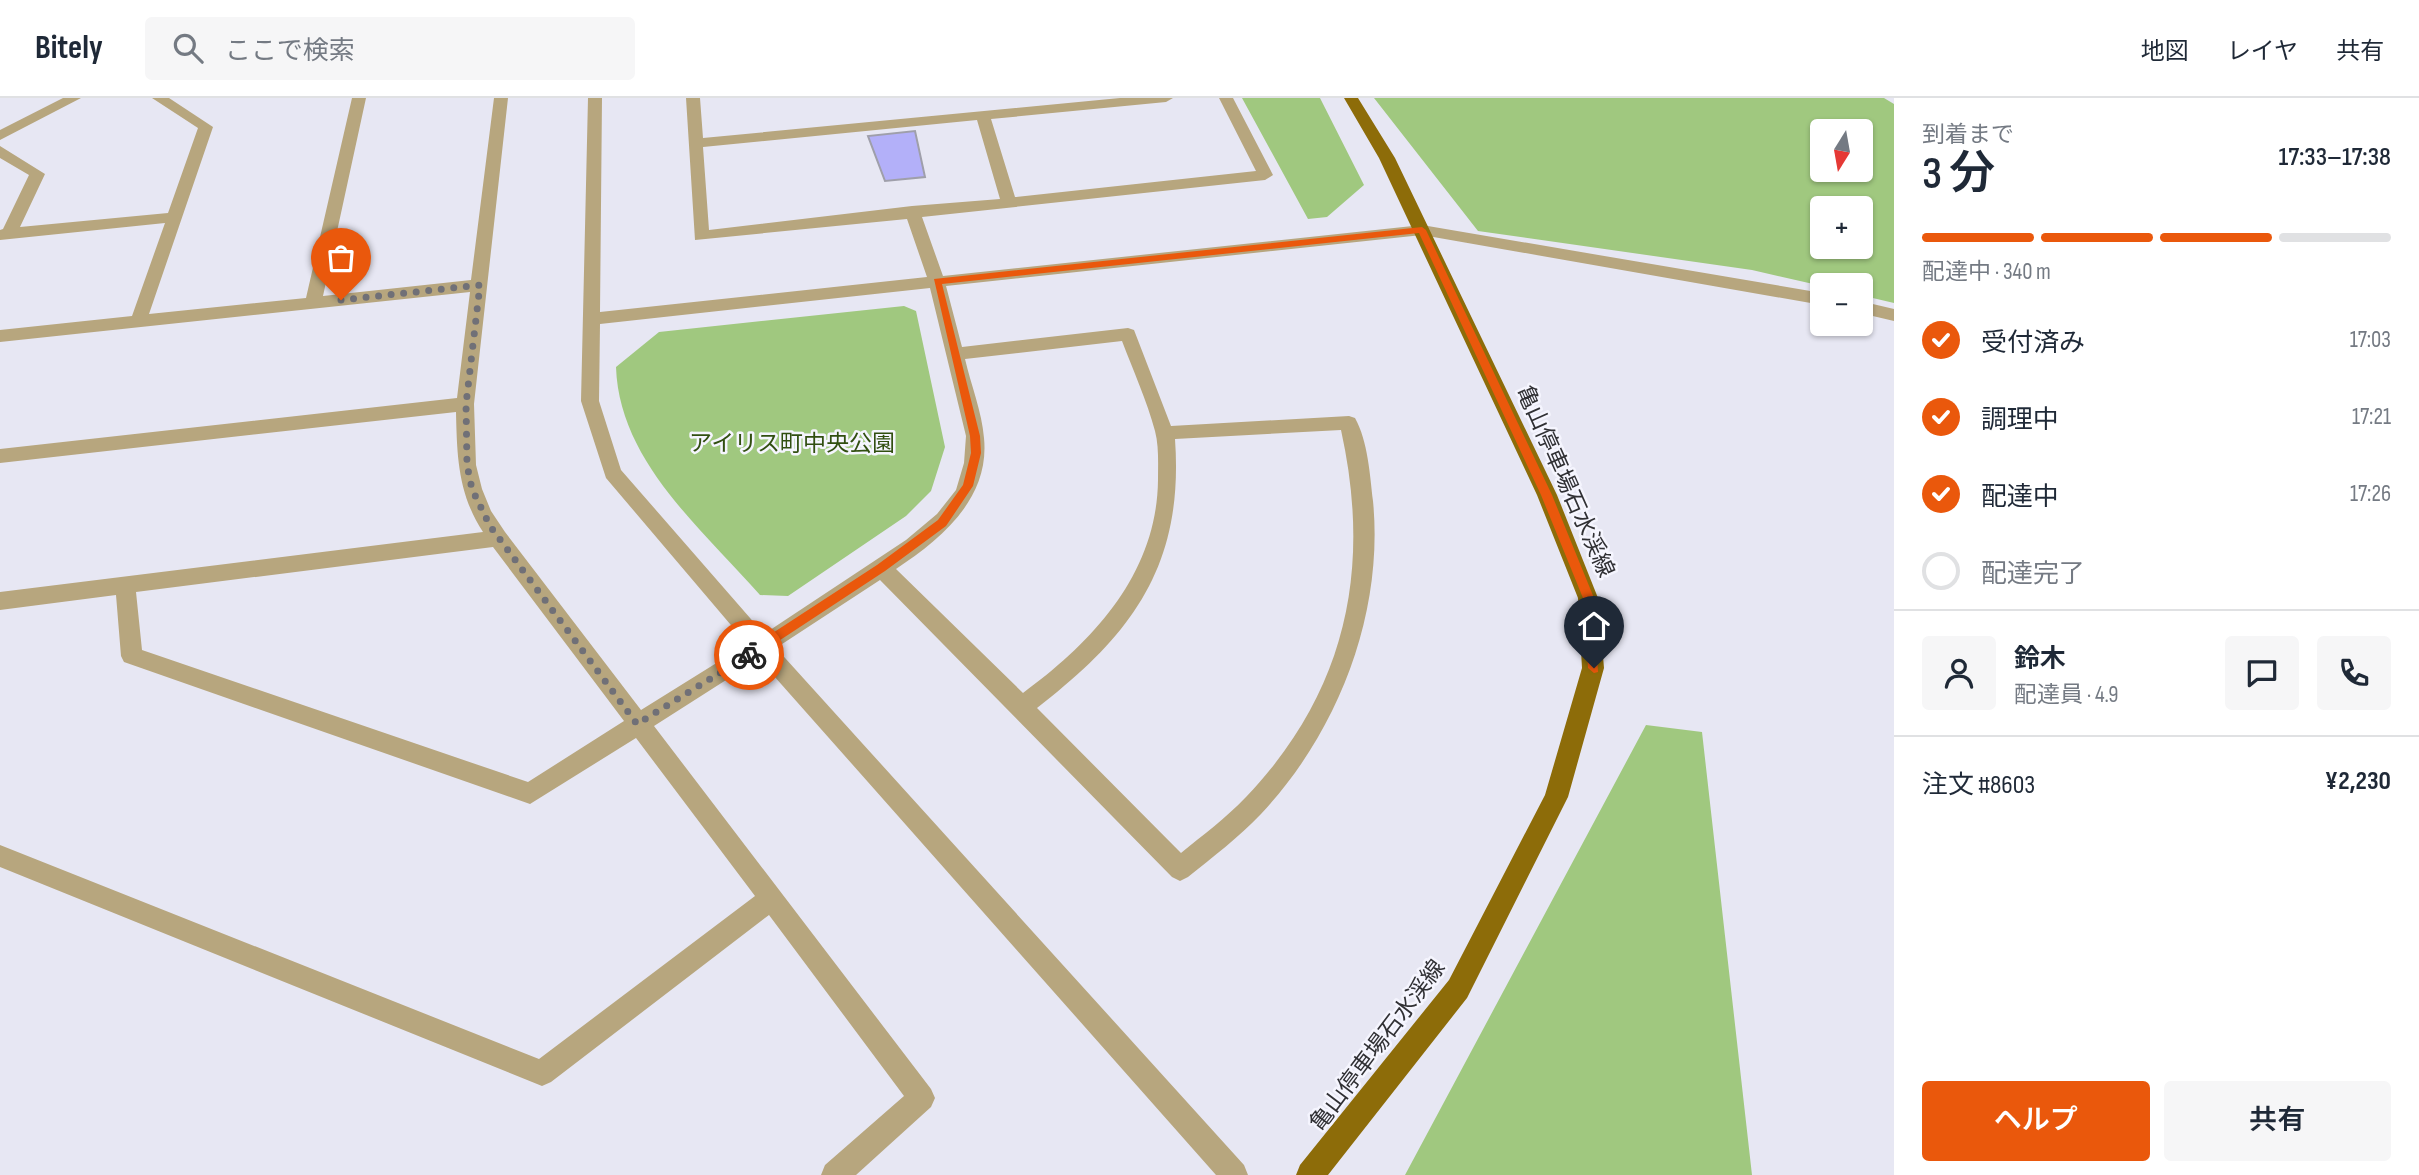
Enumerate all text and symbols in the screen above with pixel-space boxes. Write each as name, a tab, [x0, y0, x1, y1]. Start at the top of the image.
search box	[145, 17, 635, 80]
text: Bitely	[35, 28, 103, 68]
icon: search	[169, 29, 207, 67]
text: ここで検索	[225, 36, 355, 67]
text: 地図	[2141, 37, 2189, 66]
text: レイヤ	[2227, 37, 2298, 66]
text: 共有	[2336, 37, 2384, 66]
north arrow	[1810, 119, 1872, 182]
map controls	[1810, 119, 1873, 336]
text: 到着まで	[1922, 121, 2014, 149]
text: 17:33–17:38	[2279, 142, 2391, 173]
text: 3 分	[1922, 147, 1995, 202]
button: +	[1810, 196, 1873, 259]
pin	[311, 228, 371, 300]
icon: bag	[322, 239, 360, 277]
text: 配達中 · 340 m	[1922, 258, 2051, 286]
button: −	[1810, 273, 1873, 336]
icon: check	[1922, 321, 1960, 359]
text: 17:03	[2350, 326, 2391, 354]
text: 受付済み	[1981, 328, 2085, 359]
street label: 亀山停車場石水渓線	[1510, 381, 1620, 582]
icon: check	[1922, 398, 1960, 436]
text: 17:21	[2352, 403, 2391, 431]
text: 調理中	[1981, 405, 2059, 436]
park label: アイリス町中央公園	[689, 430, 895, 458]
icon: check	[1922, 475, 1960, 513]
text: 17:26	[2350, 480, 2391, 508]
text: 配達中	[1981, 482, 2059, 513]
text: 配達完了	[1981, 559, 2085, 590]
pin	[1564, 596, 1624, 668]
icon: home	[1575, 607, 1613, 645]
courier	[714, 620, 784, 690]
icon: bike	[730, 636, 768, 674]
button: person	[1922, 636, 1996, 710]
button: chat	[2225, 636, 2299, 710]
button: phone	[2317, 636, 2391, 710]
text: 鈴木	[2014, 644, 2066, 675]
text: 配達員 · 4.9	[2014, 681, 2119, 709]
text: ¥2,230	[2325, 766, 2391, 797]
text: 注文 #8603	[1922, 770, 2035, 801]
street label: 亀山停車場石水渓線	[1304, 955, 1451, 1137]
button: ヘルプ	[1922, 1081, 2150, 1161]
button: 共有	[2164, 1081, 2391, 1161]

